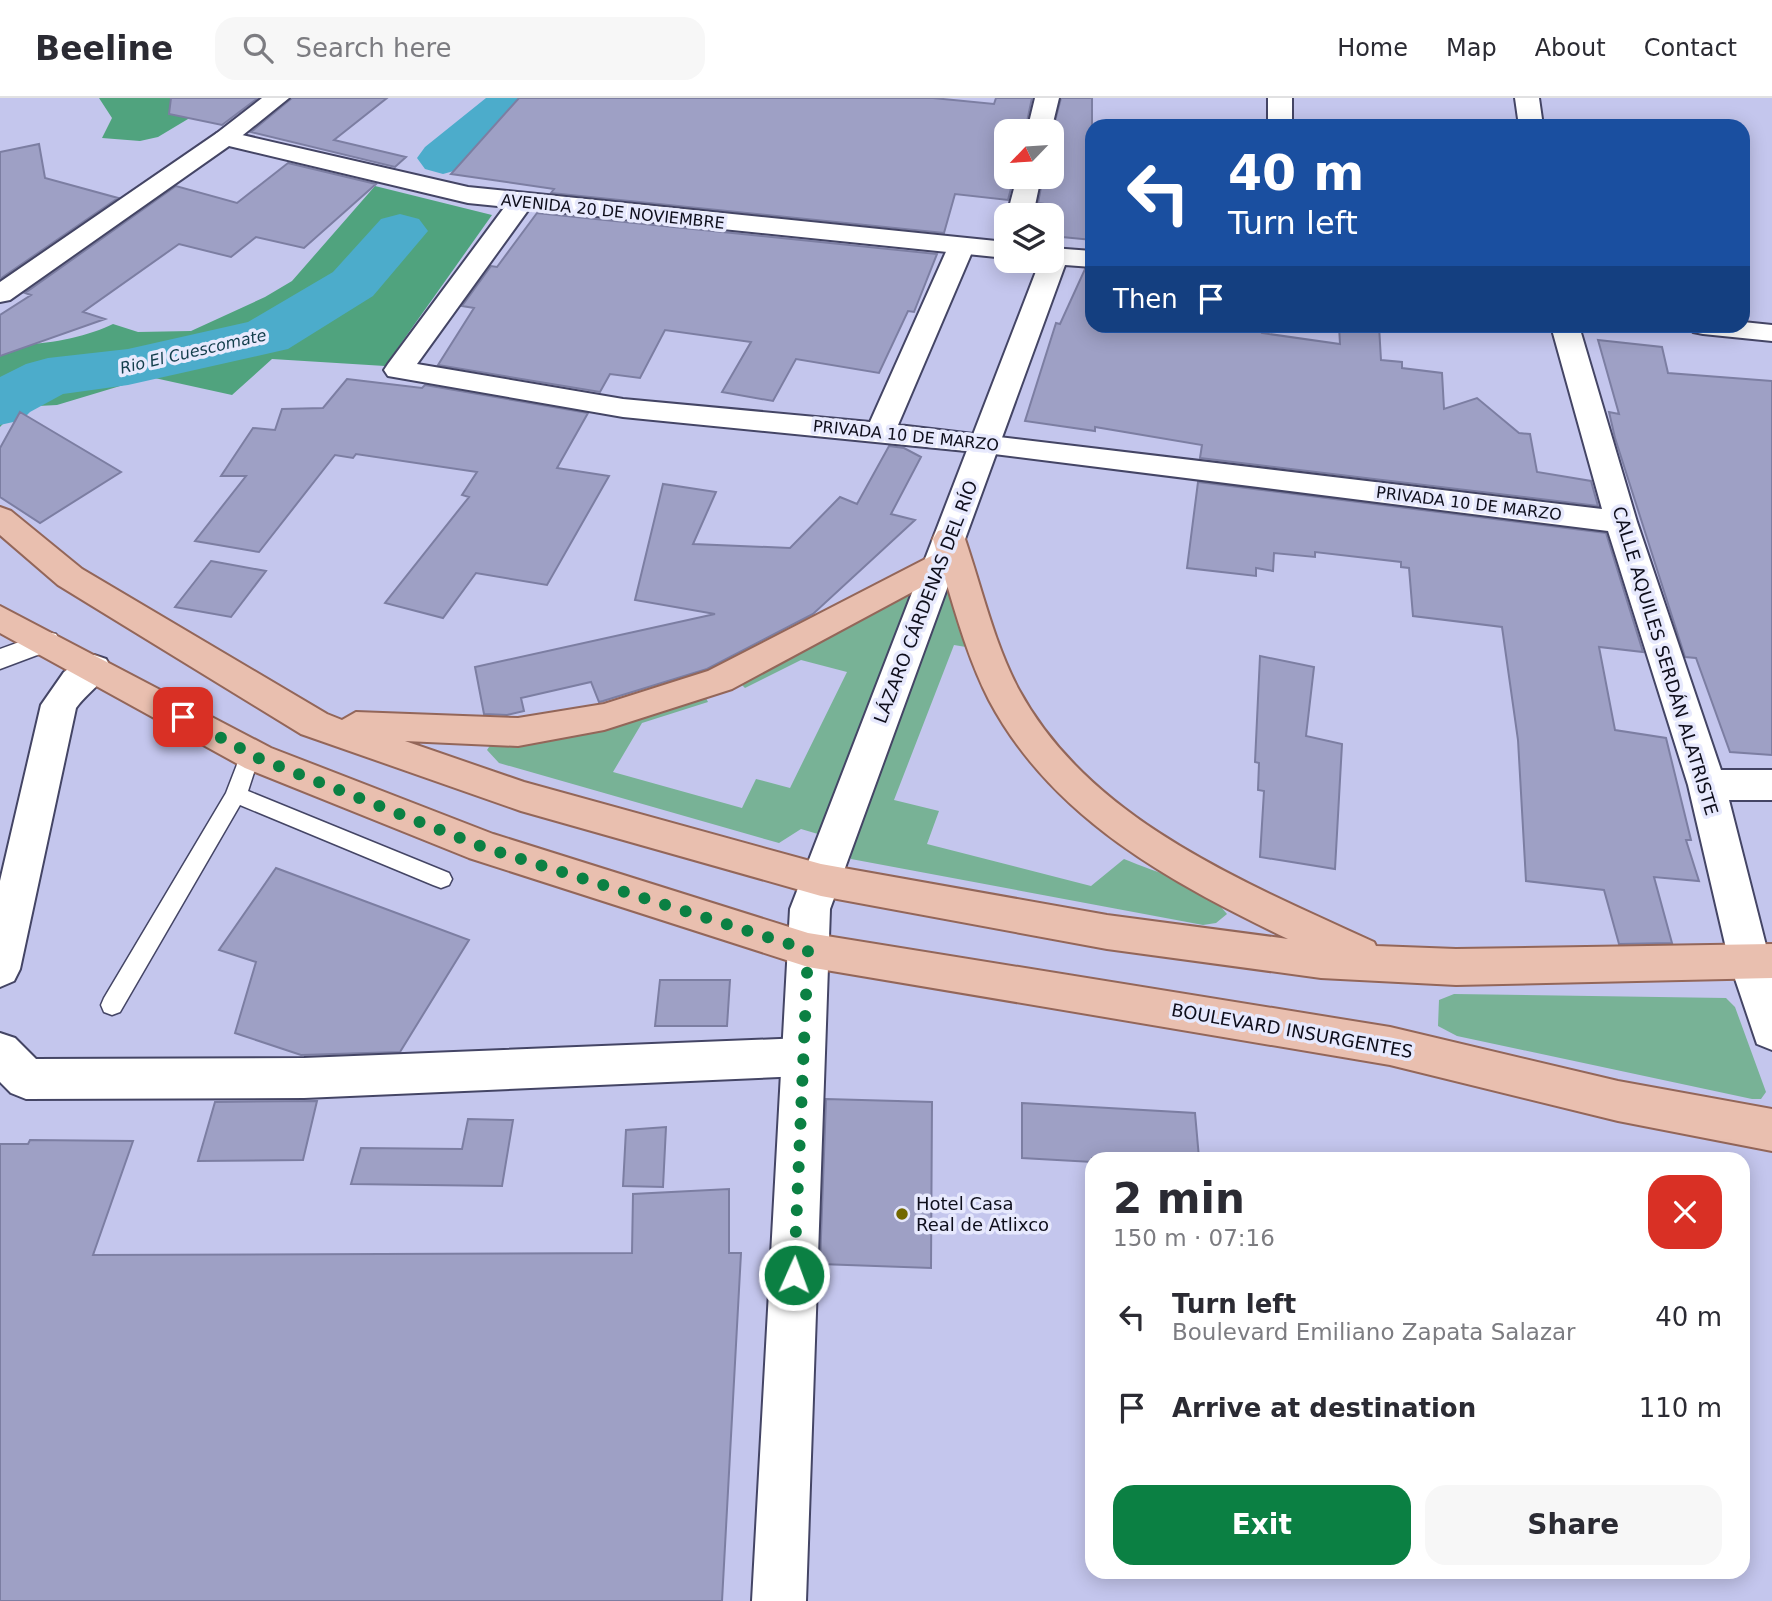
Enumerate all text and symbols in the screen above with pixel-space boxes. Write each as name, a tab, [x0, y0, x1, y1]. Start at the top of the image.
search box	[215, 17, 705, 80]
text: Beeline	[35, 29, 173, 68]
icon: search	[239, 29, 277, 67]
text: Search here	[295, 33, 452, 63]
text: Home	[1337, 34, 1408, 62]
text: Map	[1446, 34, 1497, 62]
text: About	[1535, 34, 1606, 62]
text: Contact	[1644, 34, 1737, 62]
north arrow	[994, 119, 1064, 189]
map controls	[994, 119, 1064, 273]
text: 40 m	[1228, 145, 1364, 202]
icon: left	[1113, 147, 1204, 238]
street label: AVENIDA 20 DE NOVIEMBRE	[500, 190, 726, 233]
button: layers	[994, 203, 1064, 273]
text: Turn left	[1228, 204, 1358, 242]
icon: arrive	[1192, 280, 1230, 318]
text: Then	[1113, 284, 1178, 314]
water label: Rio El Cuescomate	[118, 325, 268, 378]
street label: PRIVADA 10 DE MARZO	[812, 416, 1000, 455]
street label: LÁZARO CÁRDENAS DEL RÍO	[869, 477, 982, 726]
street label: PRIVADA 10 DE MARZO	[1375, 483, 1563, 524]
street label: CALLE AQUILES SERDÁN ALATRISTE	[1608, 504, 1723, 818]
pin	[153, 687, 213, 747]
icon: arrive	[164, 698, 202, 736]
street label: BOULEVARD INSURGENTES	[1170, 999, 1414, 1062]
text: 2 min	[1113, 1174, 1245, 1223]
button: close	[1648, 1175, 1722, 1249]
place label: Hotel Casa Real de Atlixco	[916, 1193, 1049, 1235]
marker: Hotel Casa Real de Atlixco	[894, 1206, 910, 1222]
text: 150 m · 07:16	[1113, 1225, 1275, 1251]
position arrow	[757, 1238, 831, 1312]
text: Turn left	[1172, 1289, 1296, 1319]
icon: left	[1113, 1298, 1151, 1336]
text: 40 m	[1655, 1302, 1722, 1332]
text: Boulevard Emiliano Zapata Salazar	[1172, 1319, 1576, 1345]
icon: arrive	[1113, 1389, 1151, 1427]
text: Arrive at destination	[1172, 1393, 1476, 1423]
text: 110 m	[1639, 1393, 1722, 1423]
button: Exit	[1113, 1485, 1411, 1565]
button: Share	[1425, 1485, 1722, 1565]

